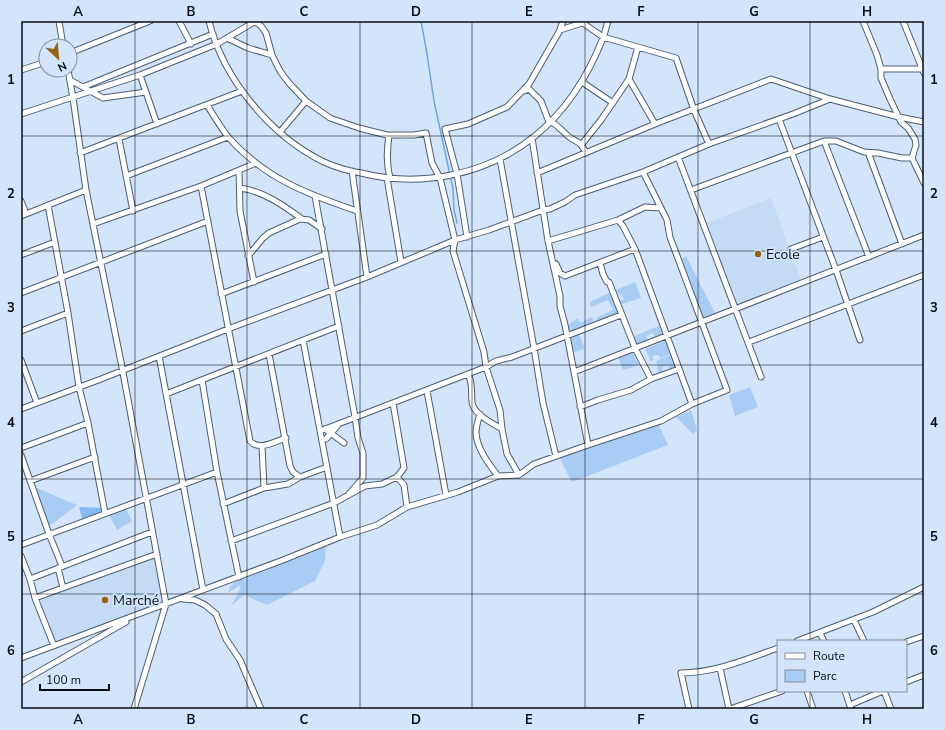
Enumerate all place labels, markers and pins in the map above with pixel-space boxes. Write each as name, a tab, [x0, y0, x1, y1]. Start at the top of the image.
place label: Ecole	[766, 245, 800, 264]
marker: Ecole	[753, 249, 763, 259]
place label: Marché	[113, 591, 159, 610]
marker: Marché	[100, 595, 110, 605]

